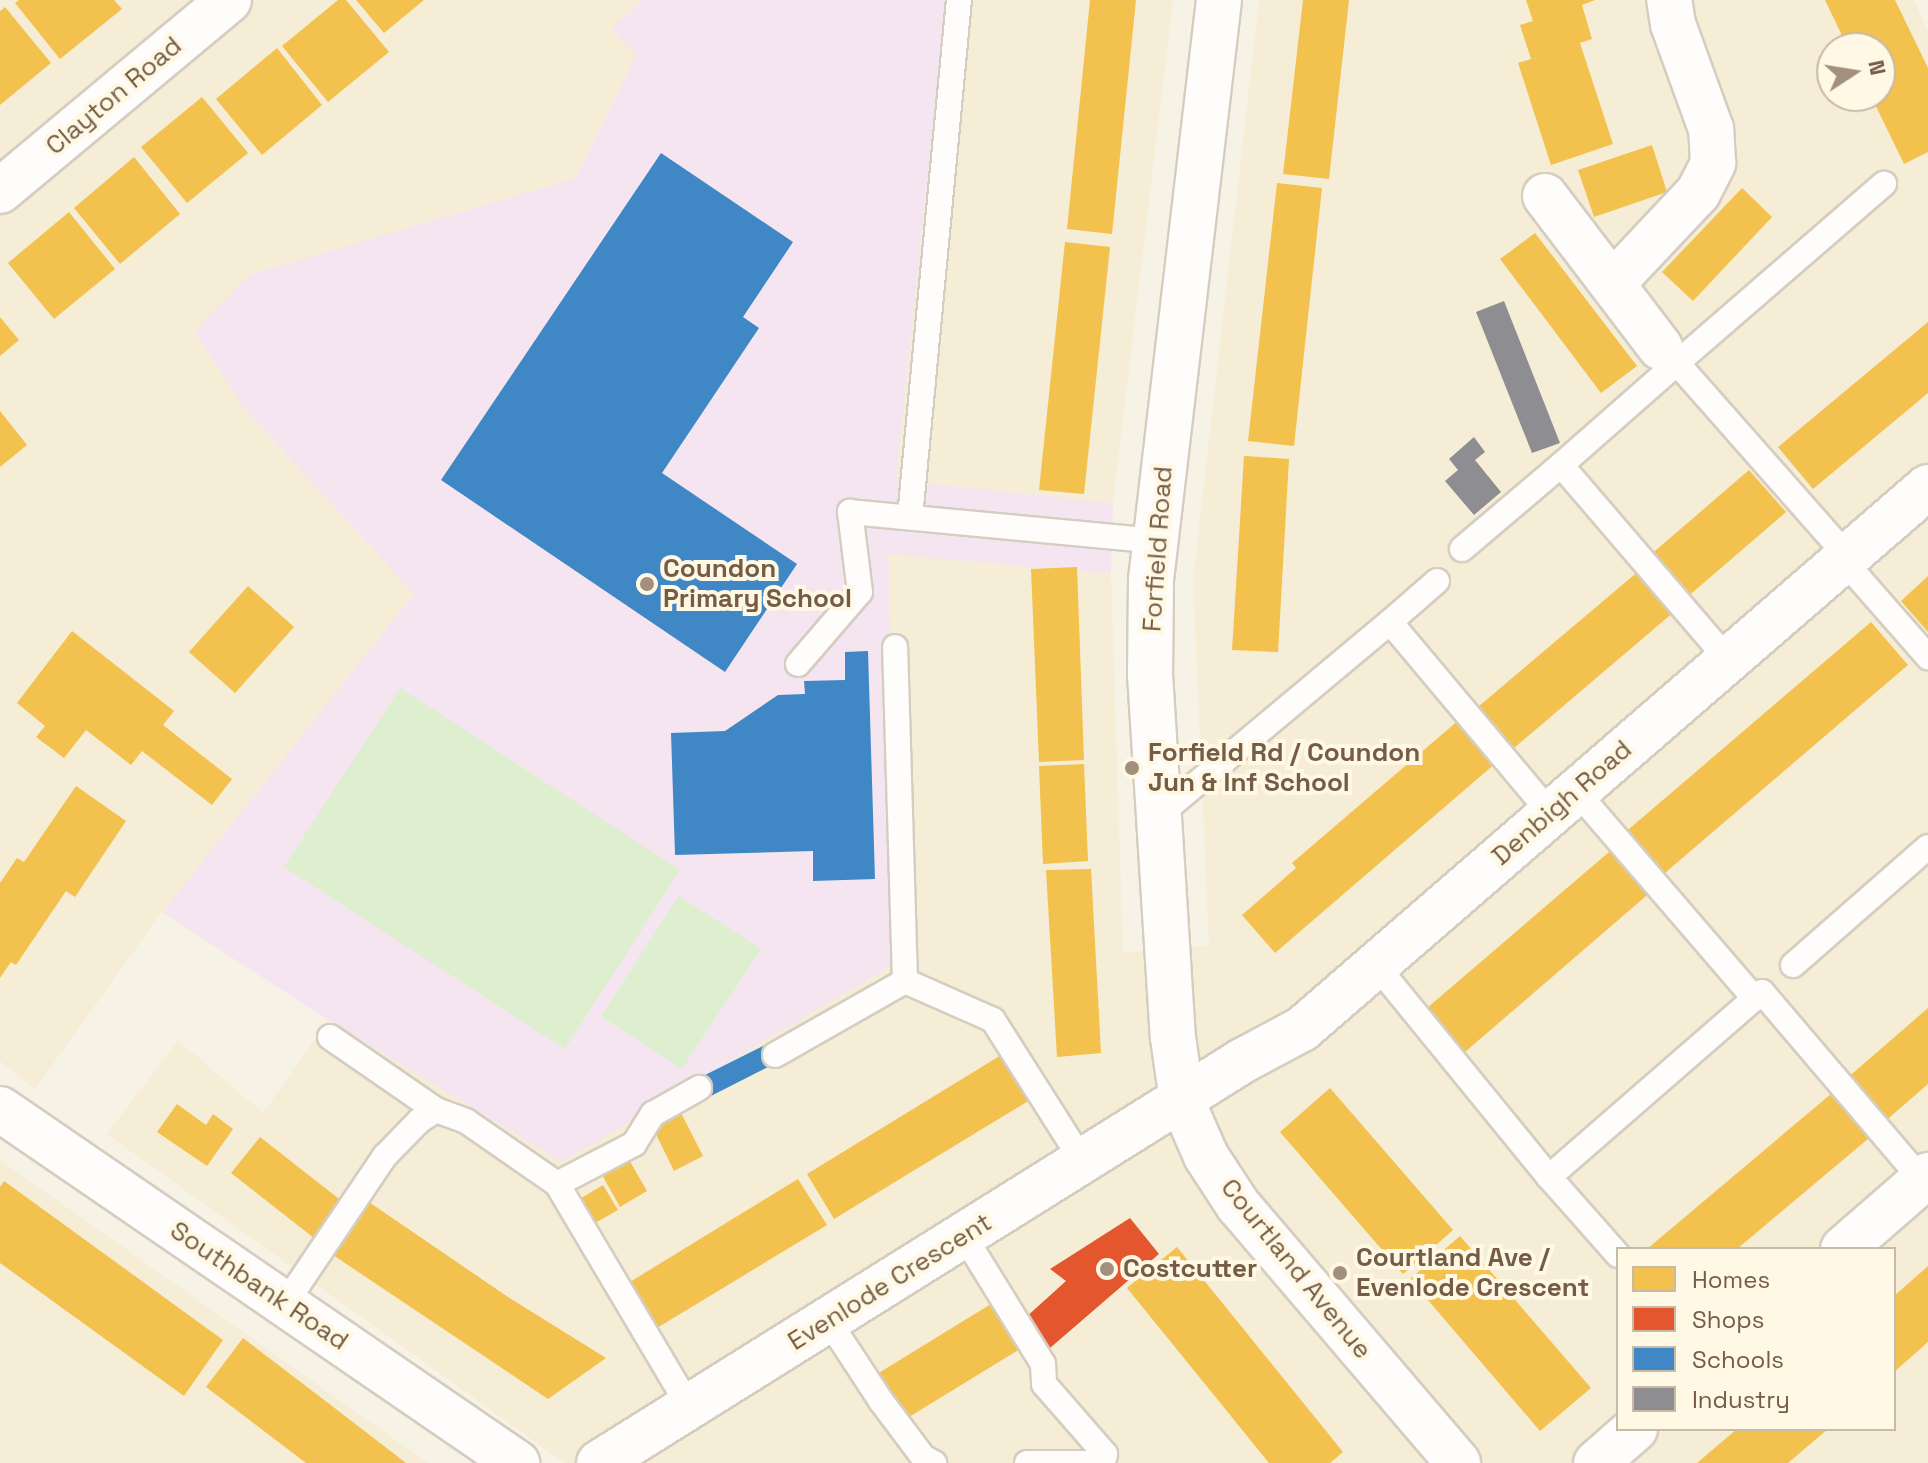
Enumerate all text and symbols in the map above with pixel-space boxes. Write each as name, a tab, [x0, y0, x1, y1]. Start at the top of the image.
street label: Clayton Road	[40, 30, 188, 162]
north arrow	[1816, 32, 1896, 112]
text: N	[1862, 57, 1893, 78]
street label: Forfield Road	[1137, 465, 1179, 633]
place label: Coundon Primary School	[663, 553, 852, 614]
marker: Coundon Primary School	[638, 575, 656, 593]
street label: Denbigh Road	[1486, 734, 1638, 872]
place label: Forfield Rd / Coundon Jun & Inf School	[1148, 737, 1420, 798]
marker: Forfield Rd / Coundon Jun & Inf School	[1123, 759, 1141, 777]
street label: Courtland Avenue	[1214, 1173, 1378, 1365]
street label: Evenlode Crescent	[782, 1207, 998, 1357]
street label: Southbank Road	[164, 1215, 354, 1357]
place label: Courtland Ave / Evenlode Crescent	[1356, 1242, 1589, 1304]
legend	[1616, 1247, 1896, 1431]
place label: Costcutter	[1123, 1253, 1257, 1285]
marker: Costcutter	[1098, 1260, 1116, 1278]
marker: Courtland Ave / Evenlode Crescent	[1331, 1264, 1349, 1282]
text: Homes	[1692, 1264, 1770, 1295]
text: Shops	[1692, 1304, 1764, 1335]
text: Schools	[1692, 1344, 1784, 1375]
text: Industry	[1692, 1384, 1790, 1415]

